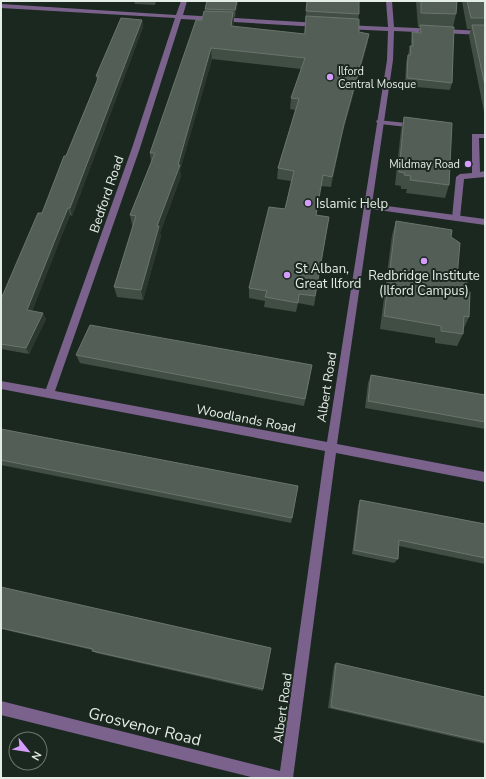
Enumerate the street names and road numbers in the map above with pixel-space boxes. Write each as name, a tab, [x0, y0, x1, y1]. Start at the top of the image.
street label: Bedford Road	[85, 153, 129, 235]
street label: Albert Road	[313, 351, 341, 424]
street label: Woodlands Road	[194, 400, 297, 437]
street label: Albert Road	[269, 672, 297, 745]
street label: Grosvenor Road	[86, 702, 203, 752]

